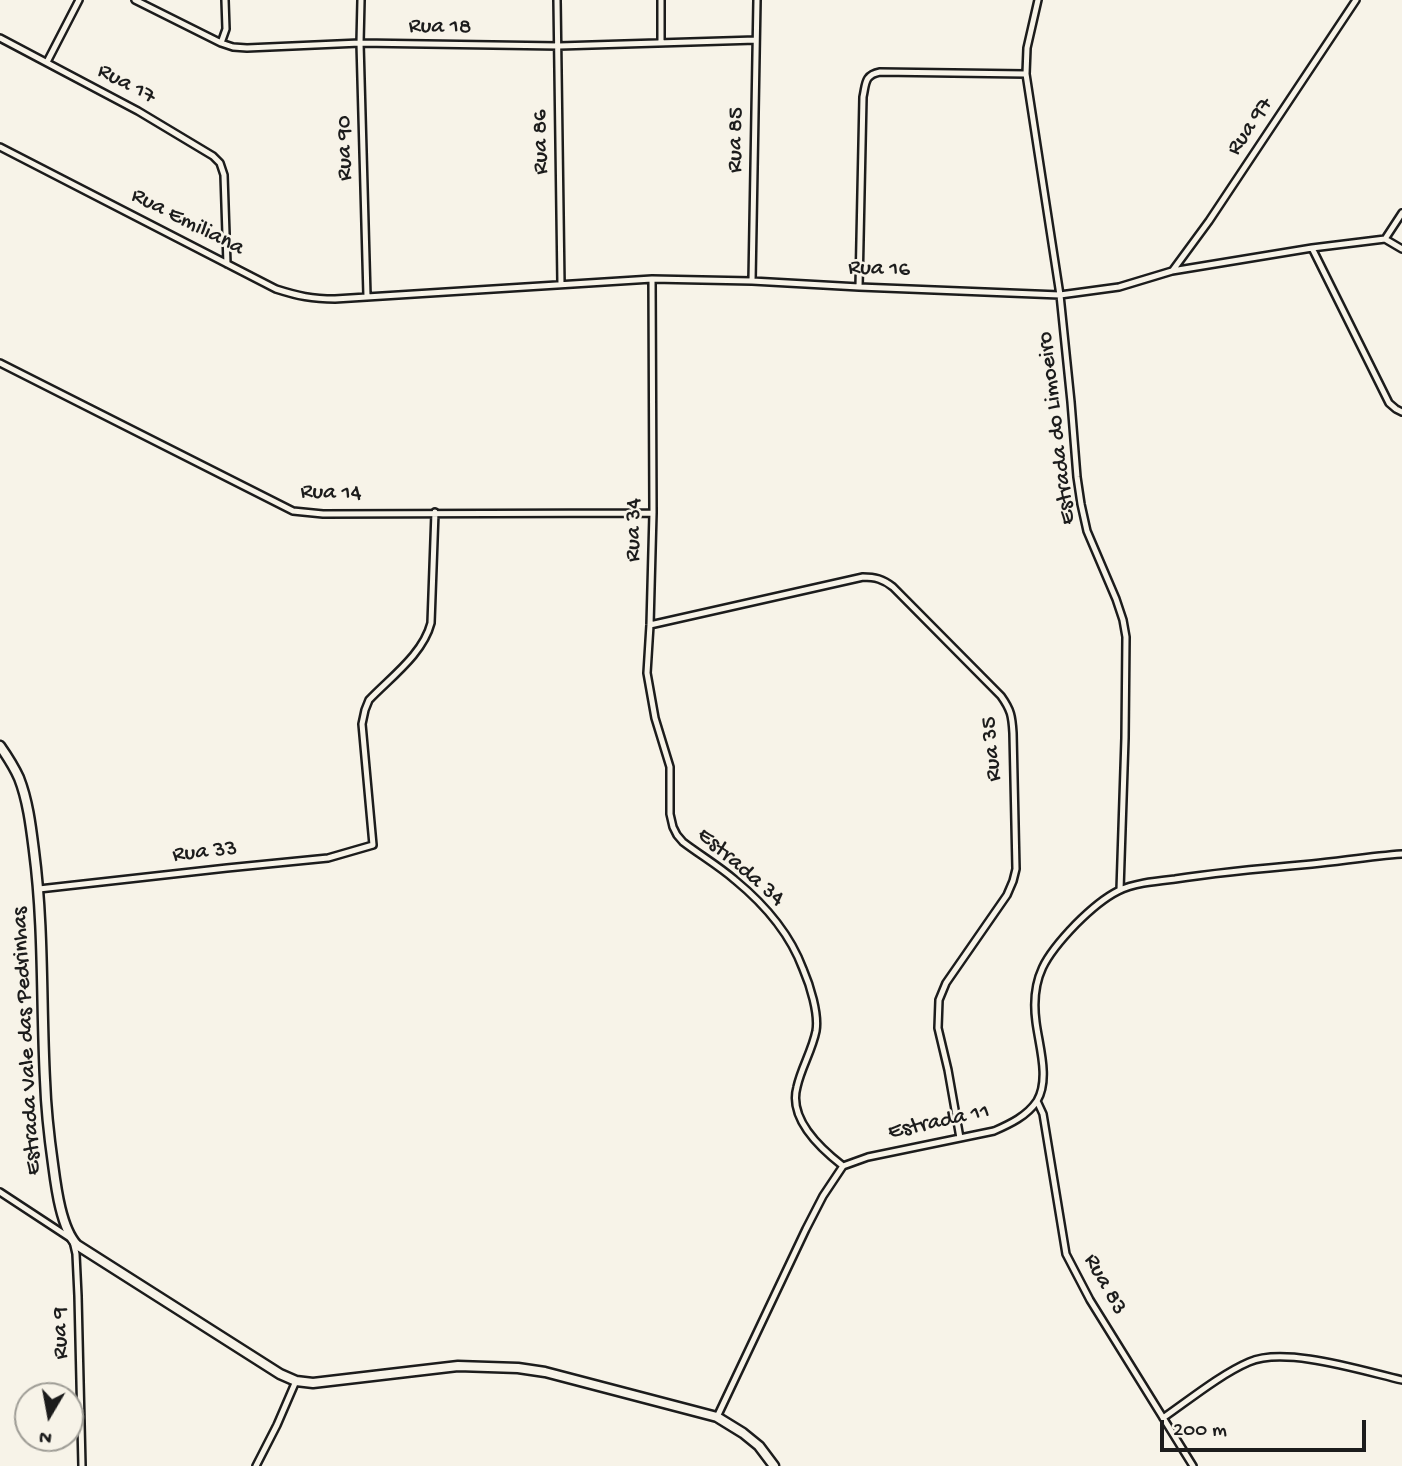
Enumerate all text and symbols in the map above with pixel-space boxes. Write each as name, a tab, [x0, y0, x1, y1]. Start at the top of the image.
street label: Rua 18	[408, 14, 472, 42]
street label: Rua 17	[92, 58, 160, 112]
street label: Rua 97	[1222, 93, 1280, 161]
street label: Rua 85	[723, 107, 751, 173]
street label: Rua 86	[528, 109, 556, 175]
street label: Rua 90	[332, 115, 360, 181]
street label: Rua Emiliana	[126, 183, 248, 263]
street label: Rua 16	[848, 255, 910, 285]
street label: Estrada do Limoeiro	[1032, 330, 1084, 526]
street label: Rua 14	[300, 479, 362, 509]
street label: Rua 34	[621, 498, 649, 562]
street label: Rua 35	[976, 715, 1010, 783]
street label: Estrada 34	[690, 822, 790, 914]
street label: Rua 33	[171, 836, 239, 870]
street label: Estrada Vale das Pedrinhas	[7, 906, 49, 1176]
street label: Estrada 11	[886, 1099, 992, 1147]
street label: Rua 83	[1076, 1250, 1132, 1320]
street label: Rua 9	[48, 1306, 76, 1360]
north arrow	[14, 1382, 84, 1452]
scale bar	[1164, 1406, 1370, 1450]
text: 200 m	[1173, 1419, 1227, 1444]
text: N	[38, 1424, 54, 1449]

